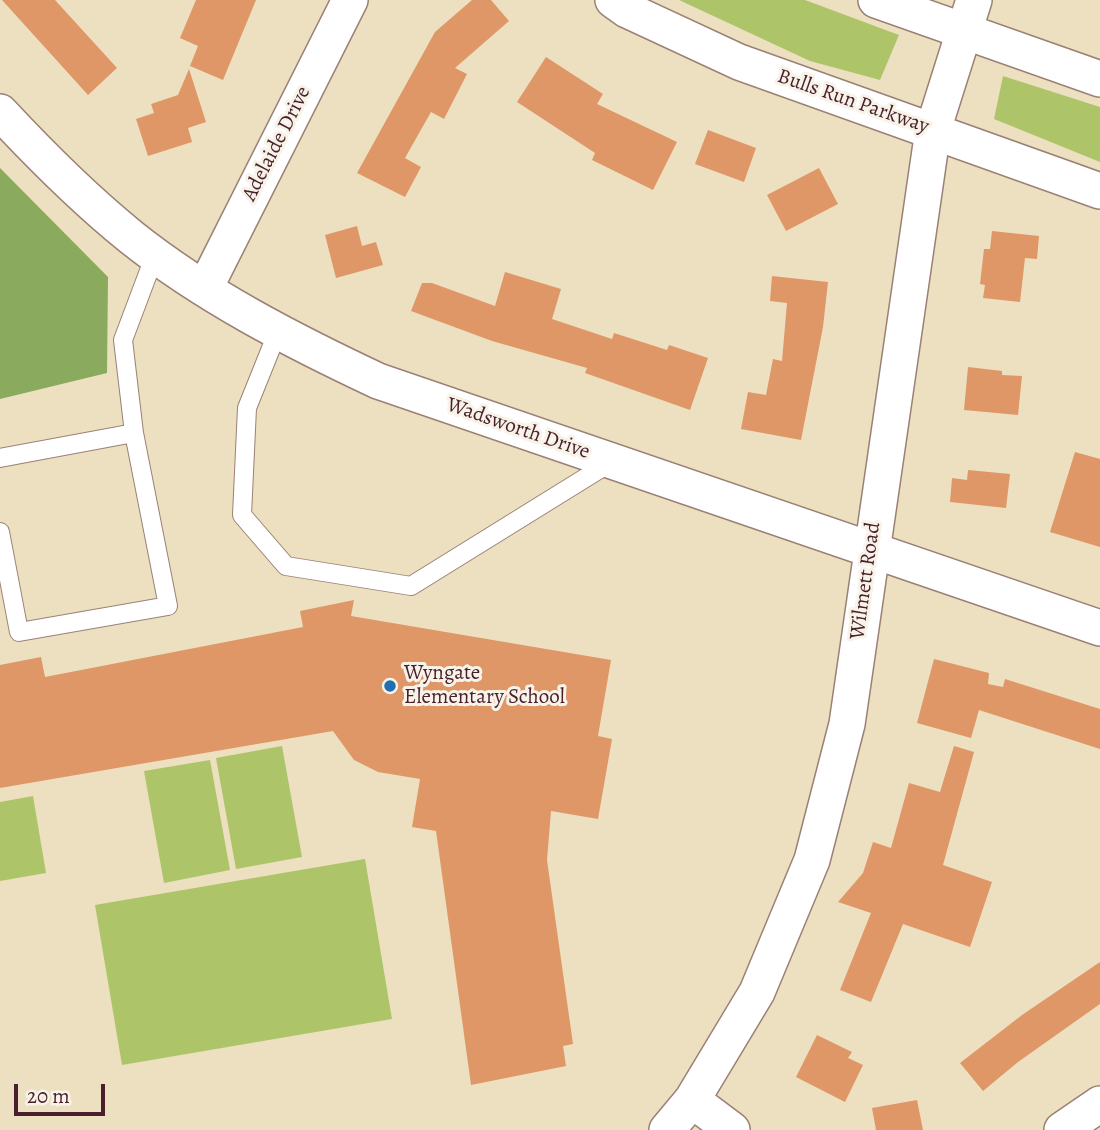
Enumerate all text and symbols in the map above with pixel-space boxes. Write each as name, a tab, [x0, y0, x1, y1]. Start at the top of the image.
street label: Bulls Run Parkway	[774, 64, 932, 140]
street label: Adelaide Drive	[237, 82, 317, 206]
street label: Wadsworth Drive	[443, 393, 593, 465]
street label: Wilmett Road	[845, 521, 887, 641]
place label: Wyngate Elementary School	[404, 661, 565, 711]
marker: Wyngate Elementary School	[382, 678, 398, 694]
scale bar	[18, 1070, 108, 1114]
text: 20 m	[27, 1082, 70, 1110]

